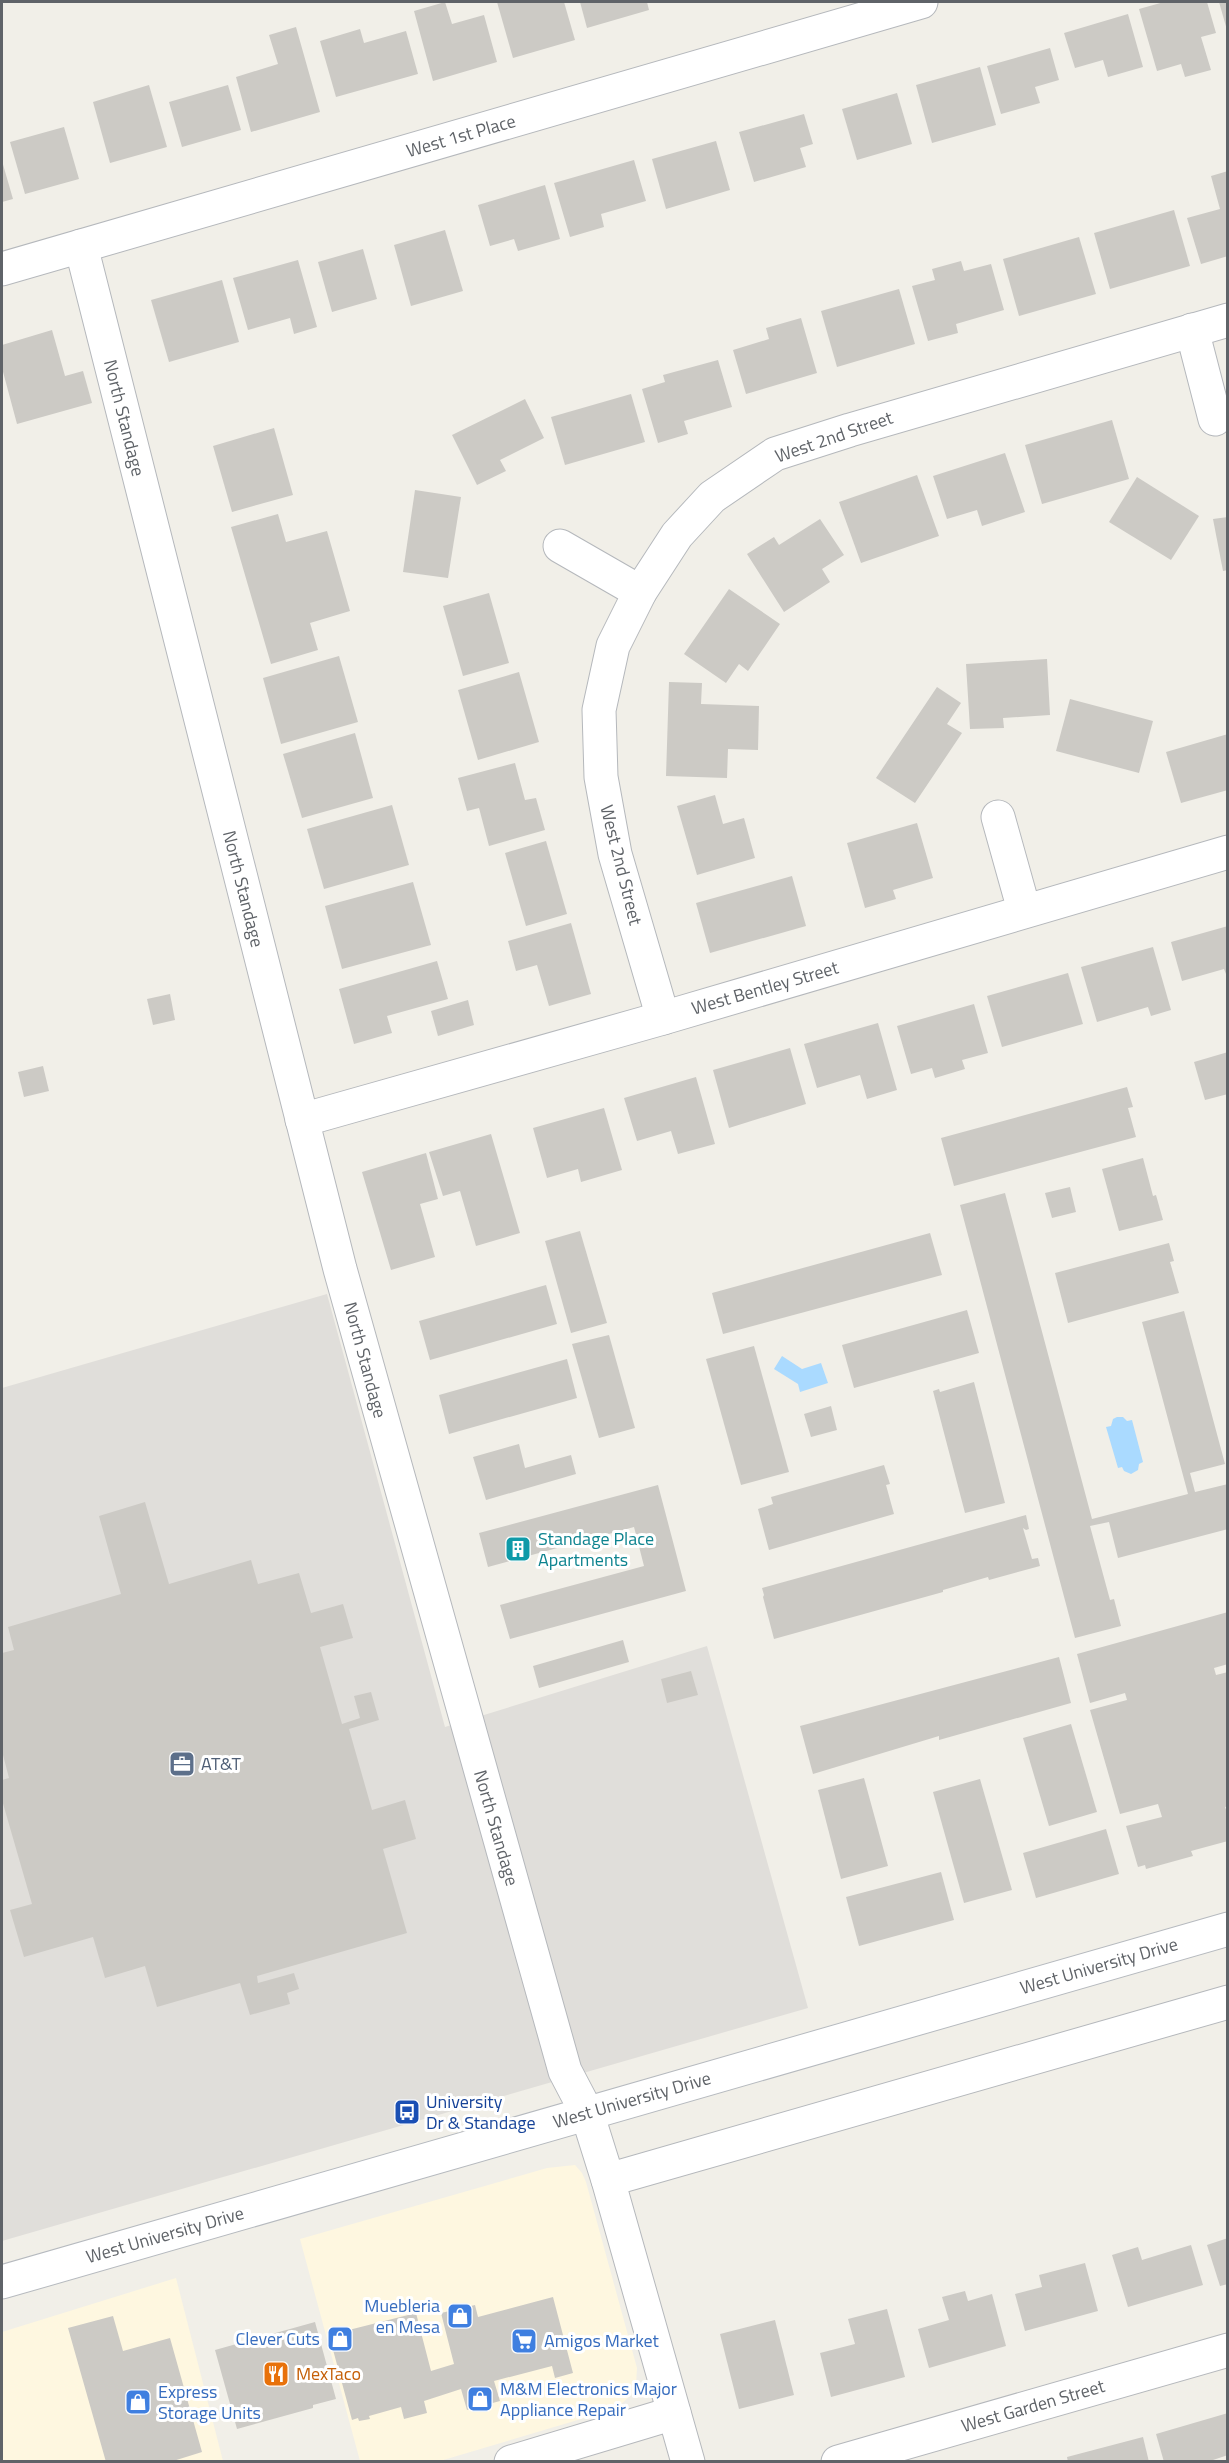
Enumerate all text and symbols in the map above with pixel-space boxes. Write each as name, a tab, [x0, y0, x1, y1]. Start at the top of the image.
street label: West 1st Place	[403, 107, 519, 164]
street label: North Standage	[97, 357, 152, 479]
street label: West 2nd Street	[771, 404, 897, 469]
street label: West 2nd Street	[594, 802, 650, 928]
street label: North Standage	[216, 828, 271, 950]
street label: West Bentley Street	[688, 953, 842, 1021]
street label: North Standage	[337, 1299, 394, 1421]
place label: Standage Place Apartments	[538, 1525, 654, 1573]
building icon: Standage Place Apartments	[503, 1534, 533, 1564]
office icon: AT&T	[167, 1749, 197, 1779]
place label: AT&T	[201, 1750, 242, 1777]
street label: North Standage	[467, 1767, 526, 1889]
street label: West University Drive	[1017, 1930, 1181, 2001]
street label: West University Drive	[550, 2064, 714, 2135]
place label: University Dr & Standage	[426, 2088, 536, 2136]
bus stop icon: University Dr & Standage	[392, 2097, 422, 2127]
street label: West University Drive	[83, 2199, 247, 2270]
place label: Muebleria en Mesa	[364, 2292, 440, 2340]
shop icon: Muebleria en Mesa	[445, 2301, 475, 2331]
shop icon: Clever Cuts	[325, 2324, 355, 2354]
place label: Clever Cuts	[235, 2325, 320, 2352]
supermarket icon: Amigos Market	[509, 2326, 539, 2356]
place label: Amigos Market	[544, 2327, 660, 2354]
restaurant icon: MexTaco	[261, 2359, 291, 2389]
place label: MexTaco	[296, 2360, 361, 2387]
street label: West Garden Street	[958, 2372, 1108, 2439]
place label: M&M Electronics Major Appliance Repair	[500, 2375, 677, 2423]
place label: Express Storage Units	[158, 2378, 261, 2426]
shop icon: M&M Electronics Major Appliance Repair	[465, 2384, 495, 2414]
shop icon: Express Storage Units	[123, 2387, 153, 2417]

